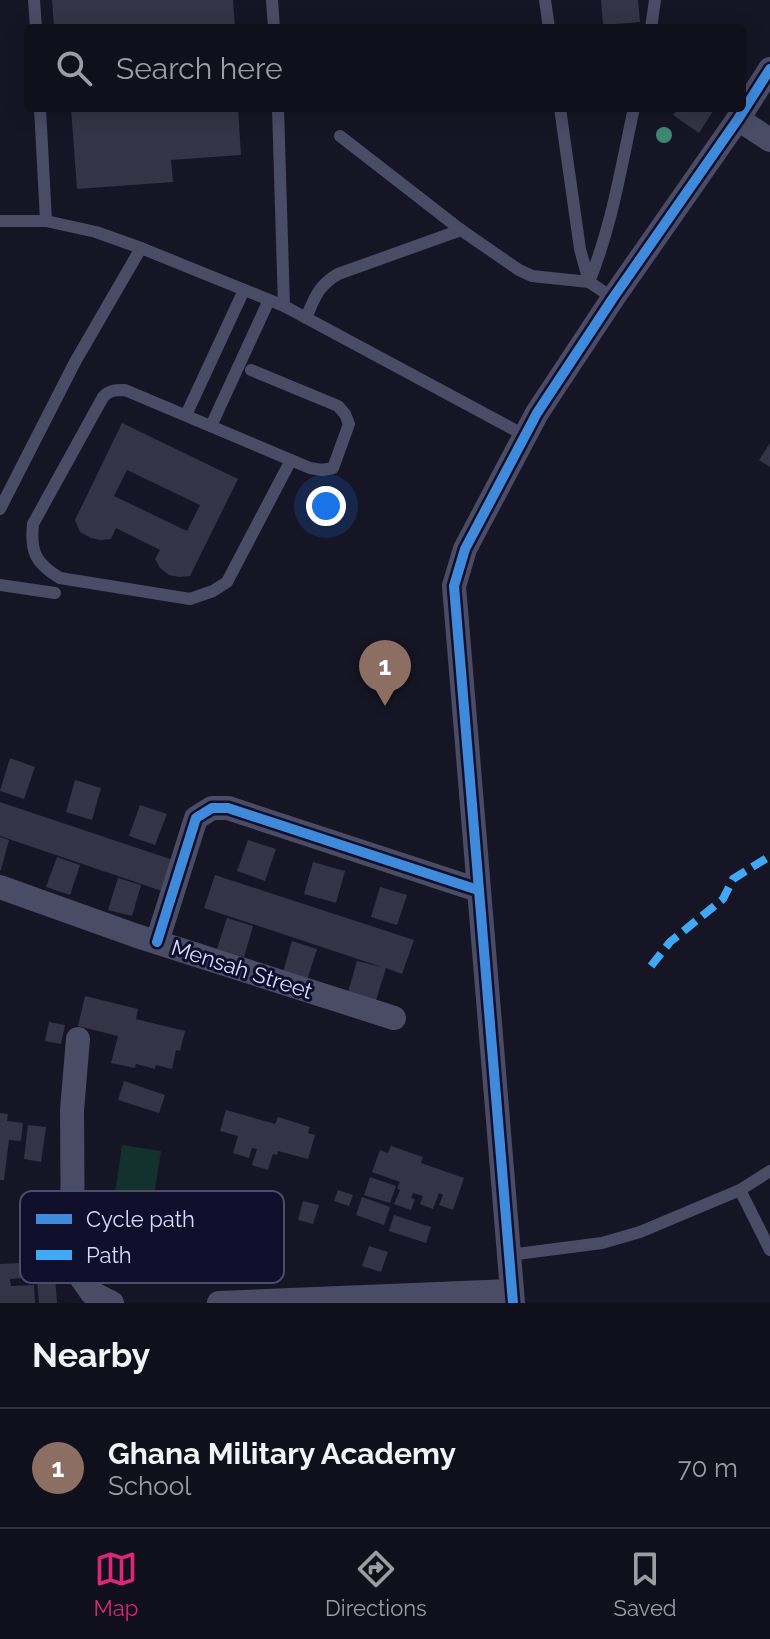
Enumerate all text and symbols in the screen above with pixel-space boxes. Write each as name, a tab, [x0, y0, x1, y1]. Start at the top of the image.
search box	[24, 24, 746, 112]
icon: search	[52, 46, 96, 90]
text: Search here	[116, 51, 283, 86]
your location	[306, 486, 346, 526]
pin: 1	[359, 640, 411, 706]
street label: Mensah Street	[168, 934, 316, 1004]
legend	[20, 1191, 284, 1283]
text: Cycle path	[86, 1206, 195, 1232]
text: Path	[86, 1242, 132, 1268]
text: Nearby	[32, 1335, 150, 1375]
text: Ghana Military Academy	[108, 1436, 456, 1471]
text: 1	[52, 1453, 64, 1483]
text: 70 m	[678, 1453, 738, 1483]
text: School	[108, 1471, 191, 1501]
tab: Map	[93, 1547, 138, 1621]
tab: Directions	[325, 1547, 427, 1621]
tab: Saved	[614, 1547, 677, 1621]

